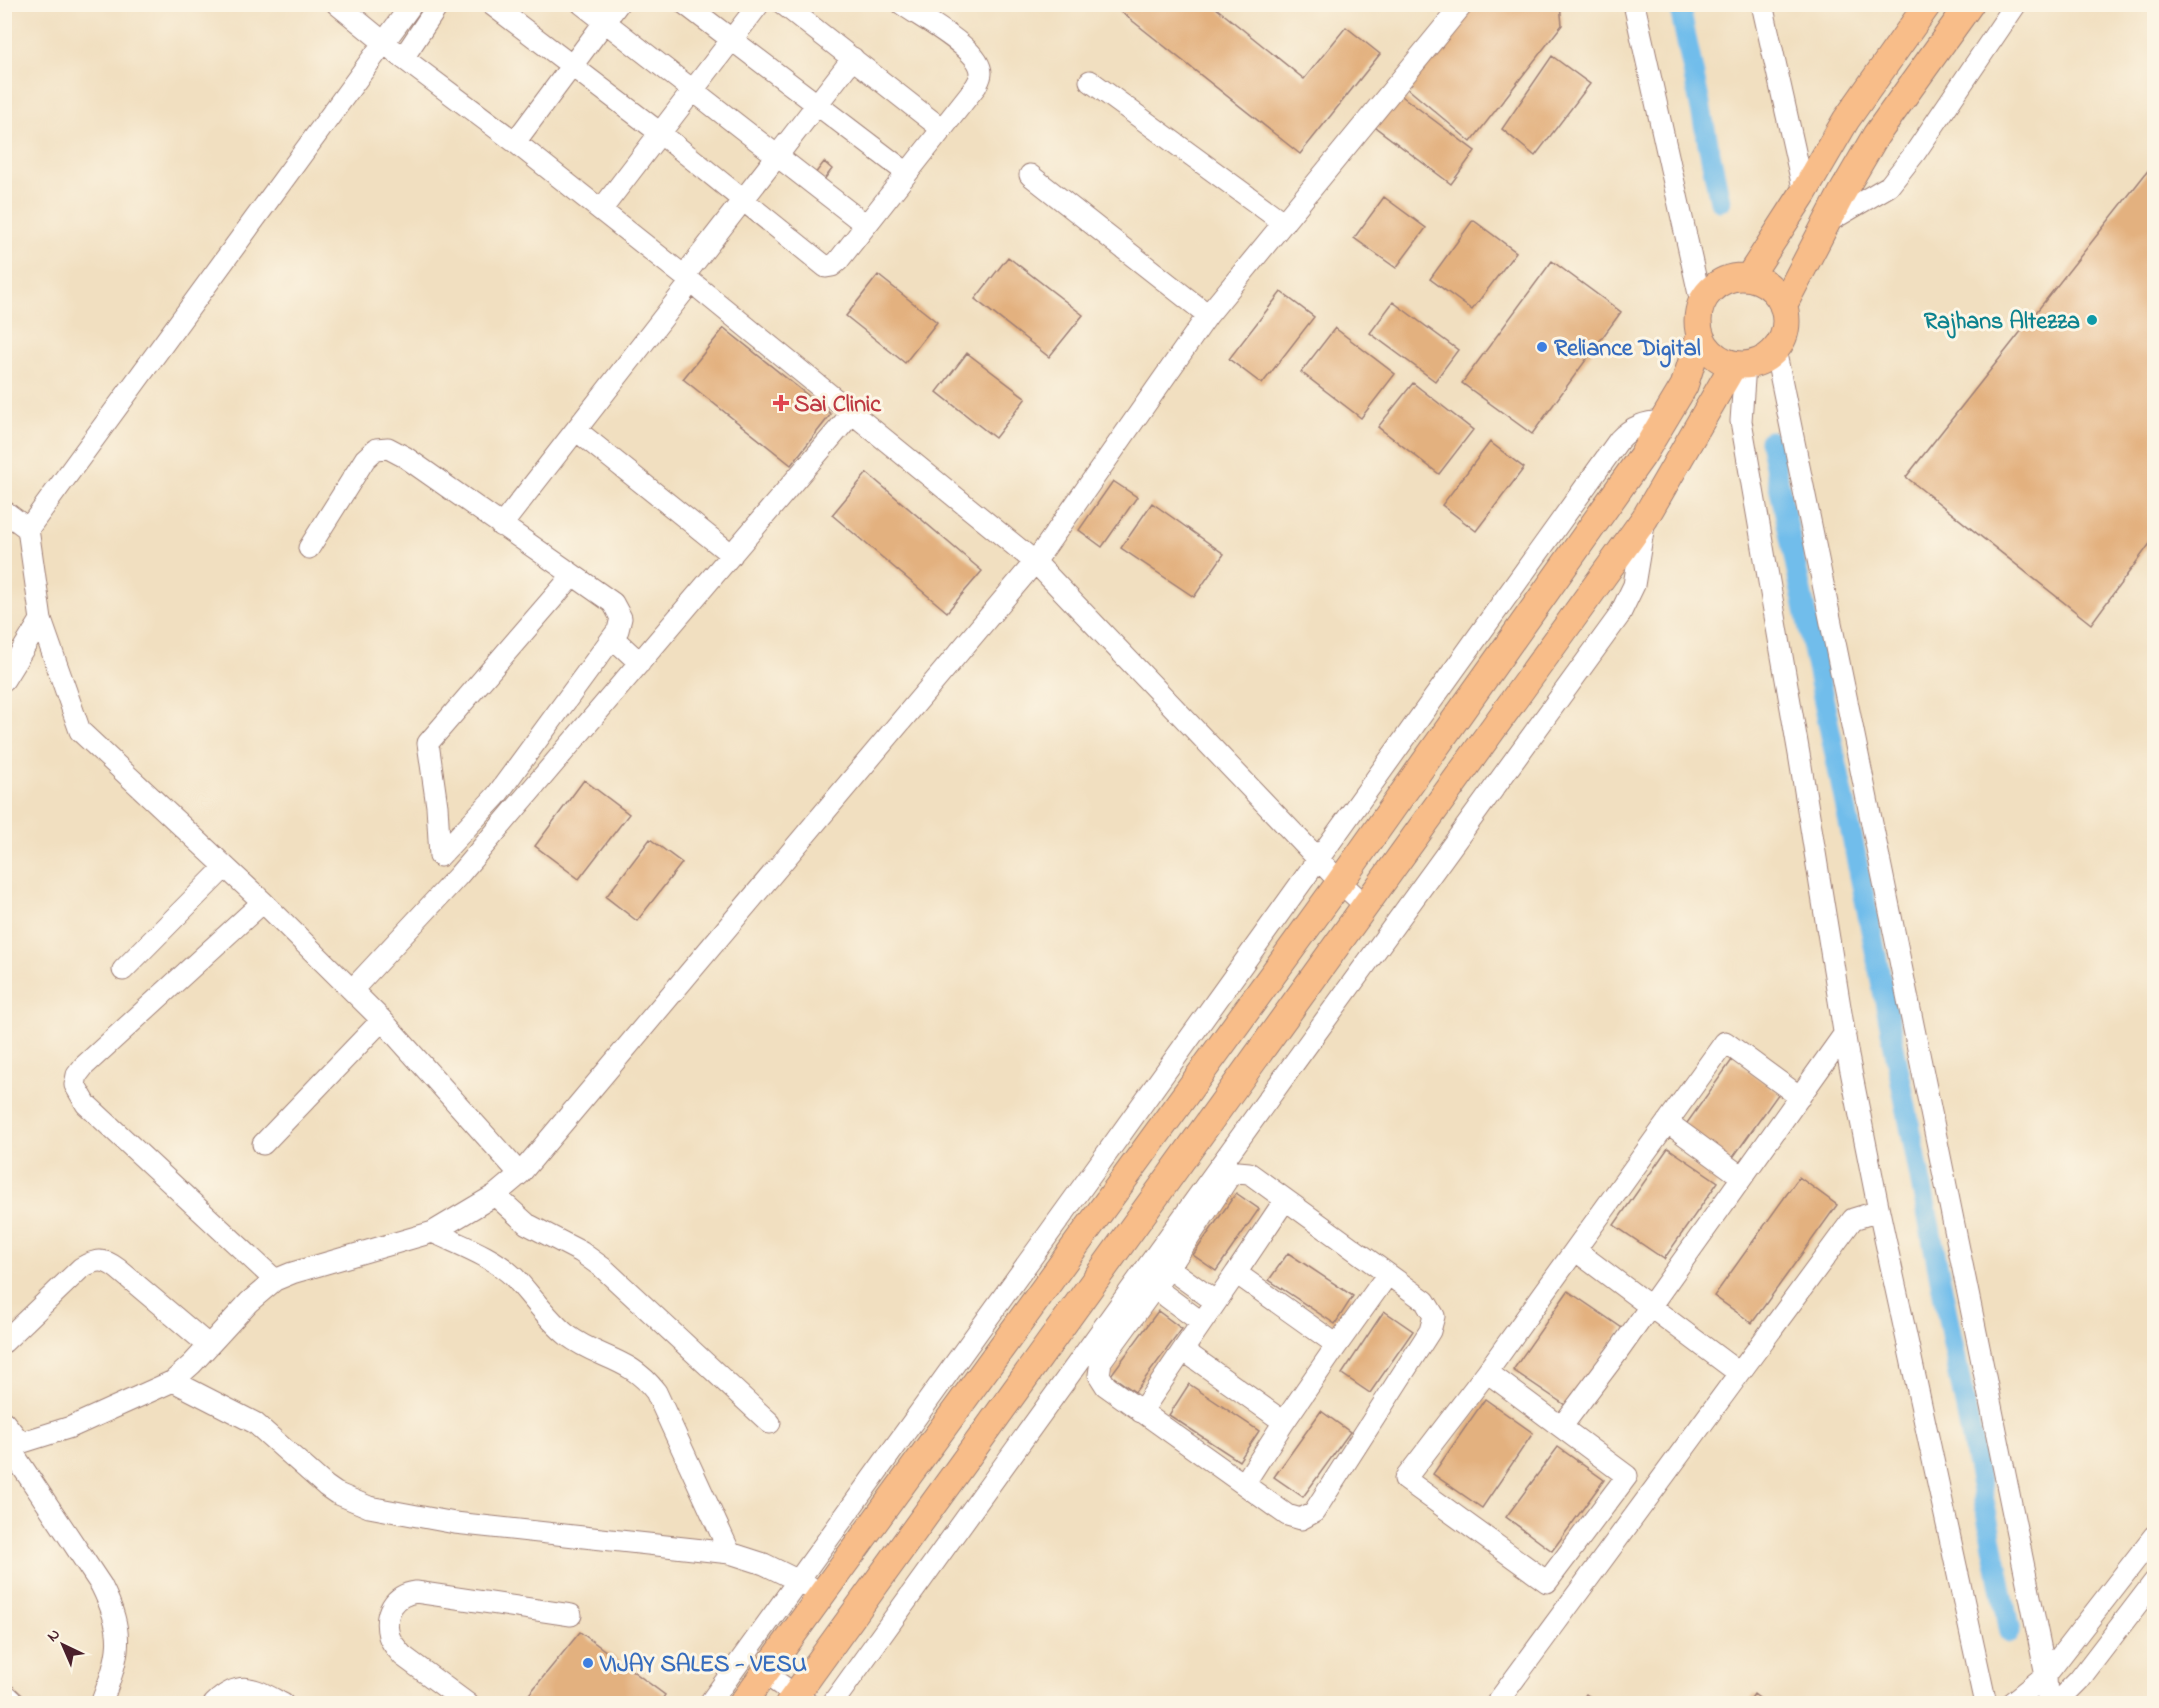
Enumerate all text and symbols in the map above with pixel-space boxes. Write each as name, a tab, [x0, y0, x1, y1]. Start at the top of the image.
place label: Rajhans Altezza	[1924, 305, 2080, 340]
marker: Rajhans Altezza	[2085, 313, 2099, 327]
place label: Reliance Digital	[1554, 332, 1701, 368]
marker: Reliance Digital	[1535, 340, 1549, 354]
place label: Sai Clinic	[794, 388, 882, 423]
marker: Sai Clinic	[772, 394, 790, 412]
north arrow	[33, 1615, 93, 1675]
text: N	[42, 1623, 66, 1648]
place label: VIJAY SALES - VESU	[599, 1648, 807, 1683]
marker: VIJAY SALES - VESU	[581, 1656, 595, 1670]

